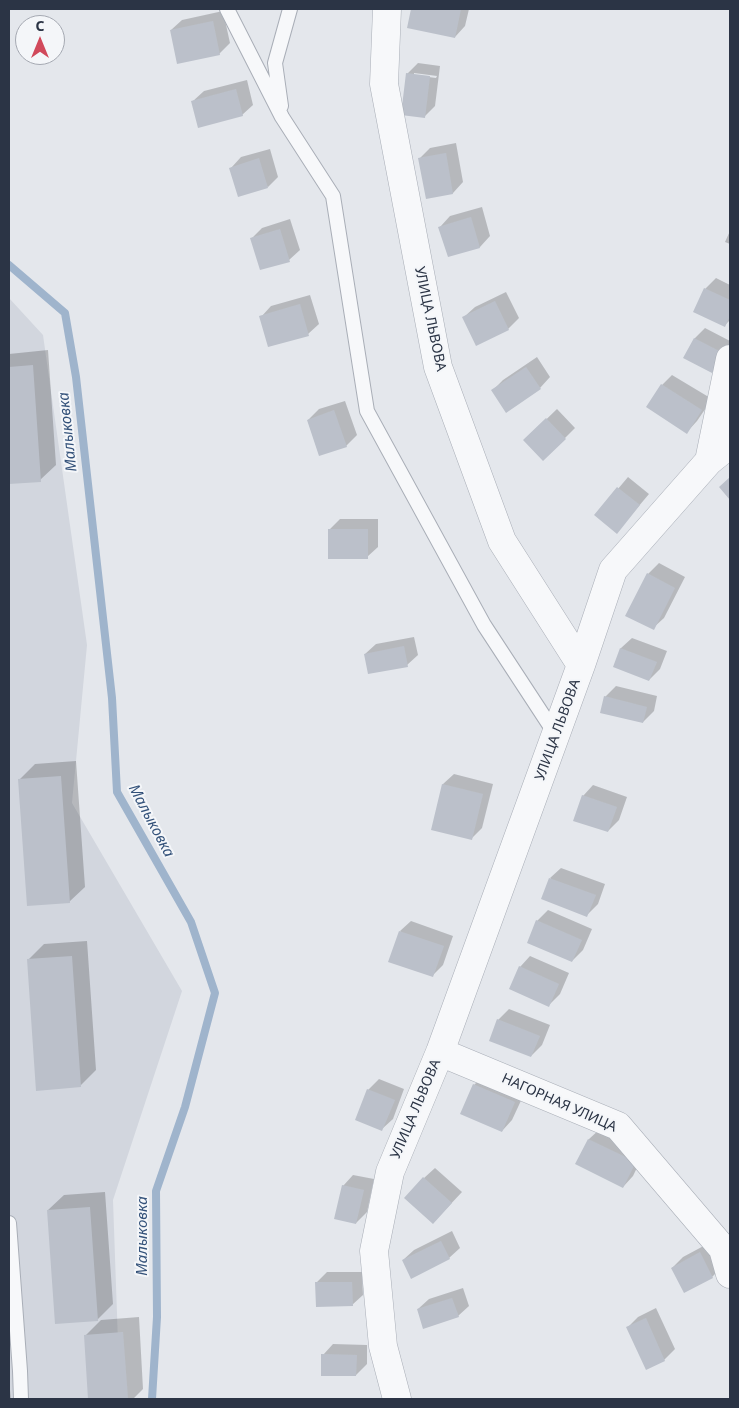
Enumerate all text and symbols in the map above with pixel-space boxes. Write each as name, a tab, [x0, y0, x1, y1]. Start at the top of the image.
north arrow	[15, 15, 65, 65]
text: С	[35, 16, 45, 35]
street label: УЛИЦА ЛЬВОВА	[411, 265, 449, 373]
water label: Малыковка	[55, 391, 81, 473]
street label: УЛИЦА ЛЬВОВА	[532, 677, 584, 783]
water label: Малыковка	[124, 782, 178, 860]
street label: УЛИЦА ЛЬВОВА	[387, 1057, 445, 1161]
street label: НАГОРНАЯ УЛИЦА	[499, 1070, 619, 1136]
water label: Малыковка	[134, 1196, 152, 1276]

